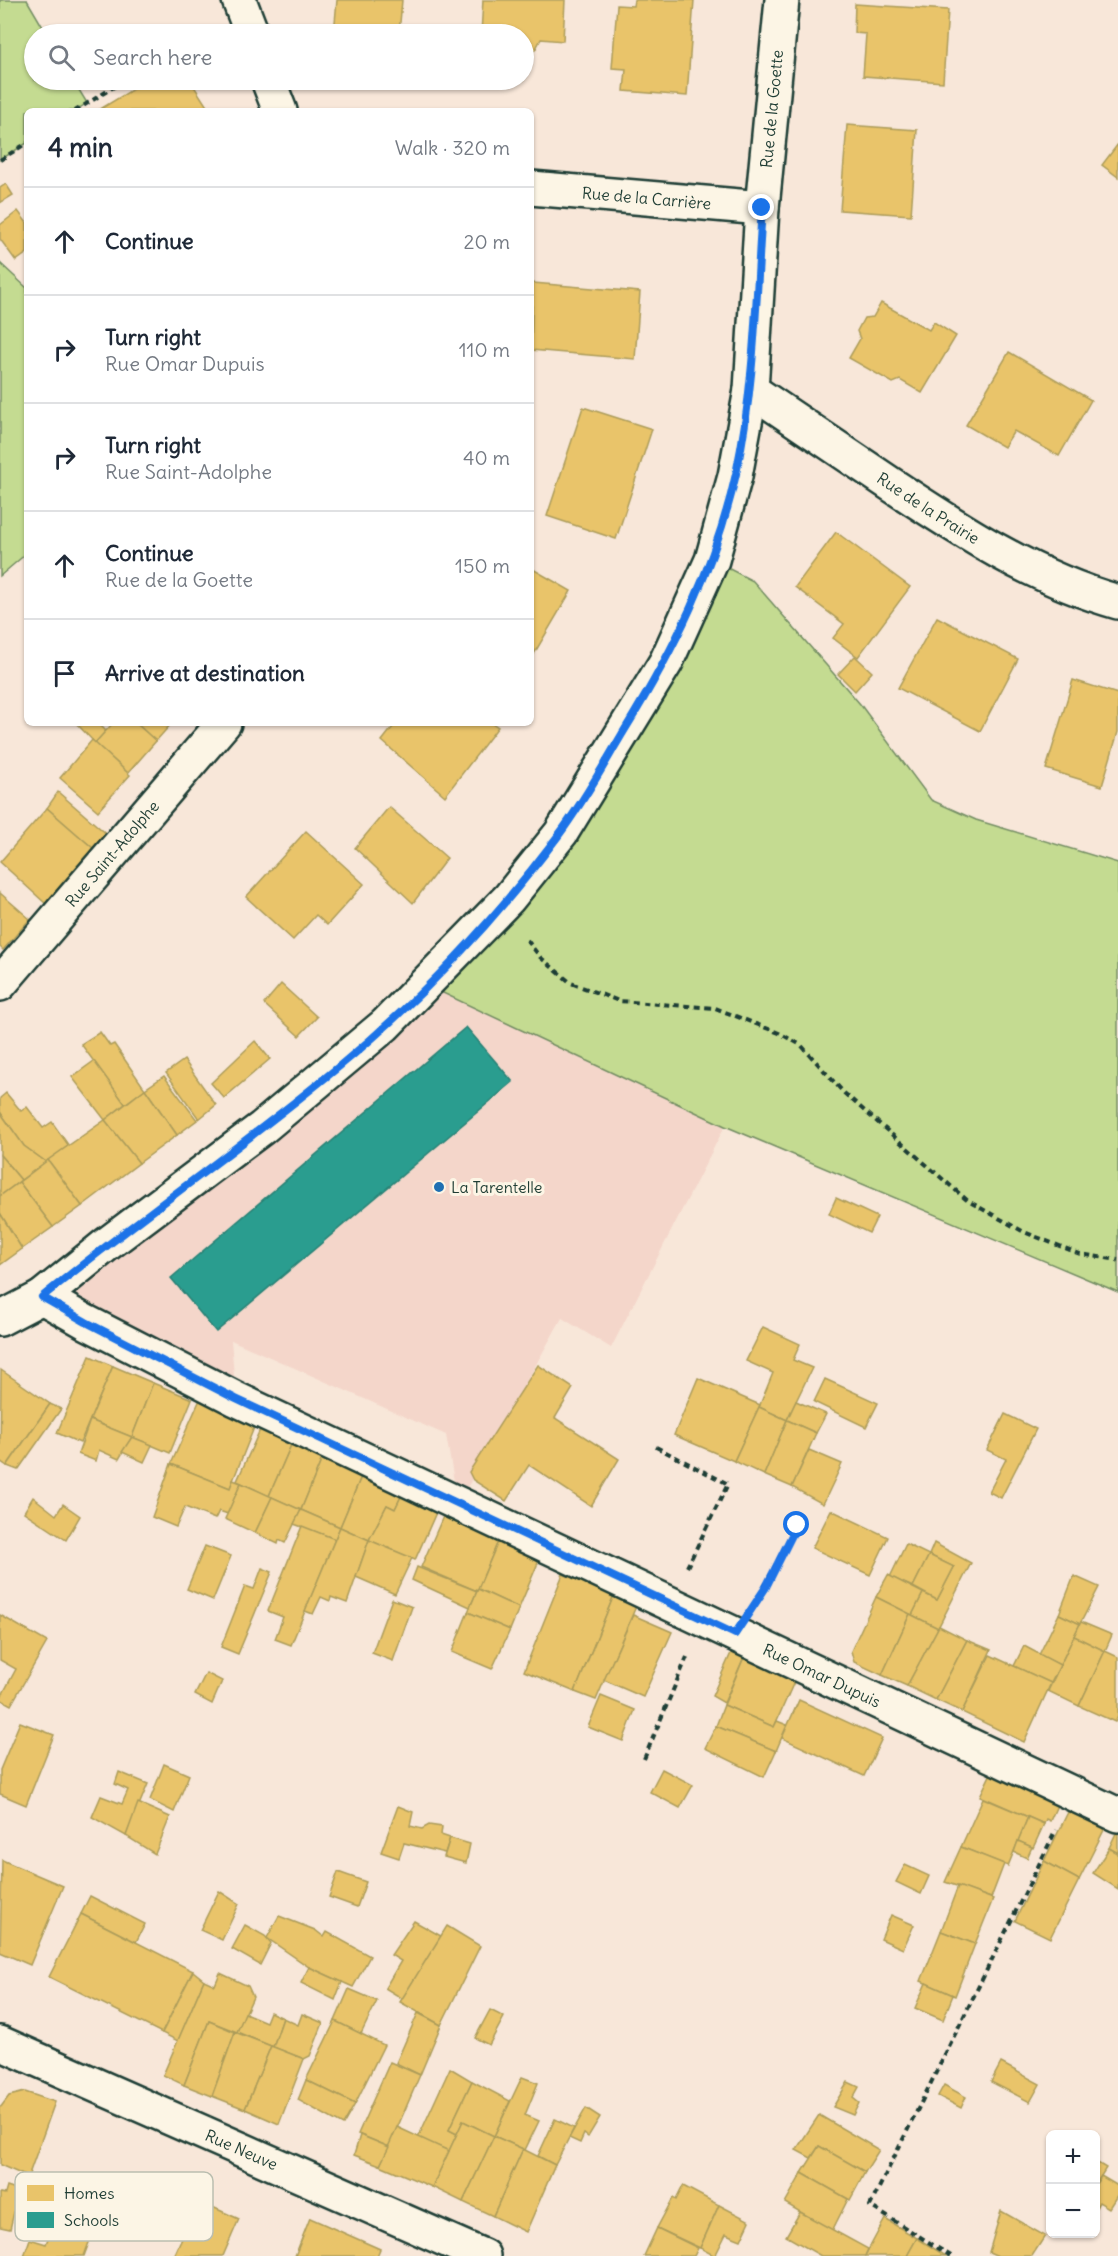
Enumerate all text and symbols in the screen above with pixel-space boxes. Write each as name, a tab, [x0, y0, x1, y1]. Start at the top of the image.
search box	[24, 24, 534, 90]
icon: search	[45, 41, 78, 74]
text: Search here	[93, 43, 212, 71]
street label: Rue de la Goette	[756, 49, 787, 169]
text: 4 min	[48, 131, 113, 164]
text: Walk · 320 m	[395, 135, 510, 160]
street label: Rue de la Carrière	[581, 182, 712, 214]
route end	[748, 194, 774, 220]
icon: ahead	[48, 225, 81, 258]
text: Continue	[105, 227, 194, 255]
text: 20 m	[464, 229, 510, 254]
text: Turn right	[105, 323, 201, 351]
icon: right	[48, 333, 81, 366]
text: 110 m	[459, 337, 510, 362]
text: Rue Omar Dupuis	[105, 351, 265, 376]
text: Turn right	[105, 431, 201, 459]
icon: right	[48, 441, 81, 474]
text: 40 m	[463, 445, 510, 470]
text: Rue Saint-Adolphe	[105, 459, 272, 484]
street label: Rue de la Prairie	[873, 468, 983, 548]
text: Continue	[105, 539, 194, 567]
icon: ahead	[48, 549, 81, 582]
text: 150 m	[455, 553, 510, 578]
text: Rue de la Goette	[105, 567, 253, 592]
icon: arrive	[48, 657, 81, 690]
text: Arrive at destination	[105, 659, 305, 687]
street label: Rue Saint-Adolphe	[61, 796, 163, 911]
place label: La Tarentelle	[451, 1177, 542, 1197]
marker: La Tarentelle	[432, 1180, 446, 1194]
route start	[783, 1511, 809, 1537]
street label: Rue Omar Dupuis	[760, 1639, 884, 1712]
street label: Rue Neuve	[202, 2125, 281, 2174]
map controls	[1046, 2130, 1100, 2238]
button: +	[1046, 2130, 1100, 2184]
legend	[15, 2172, 213, 2241]
text: Homes	[64, 2183, 114, 2203]
button: −	[1046, 2184, 1100, 2238]
text: Schools	[64, 2210, 119, 2230]

